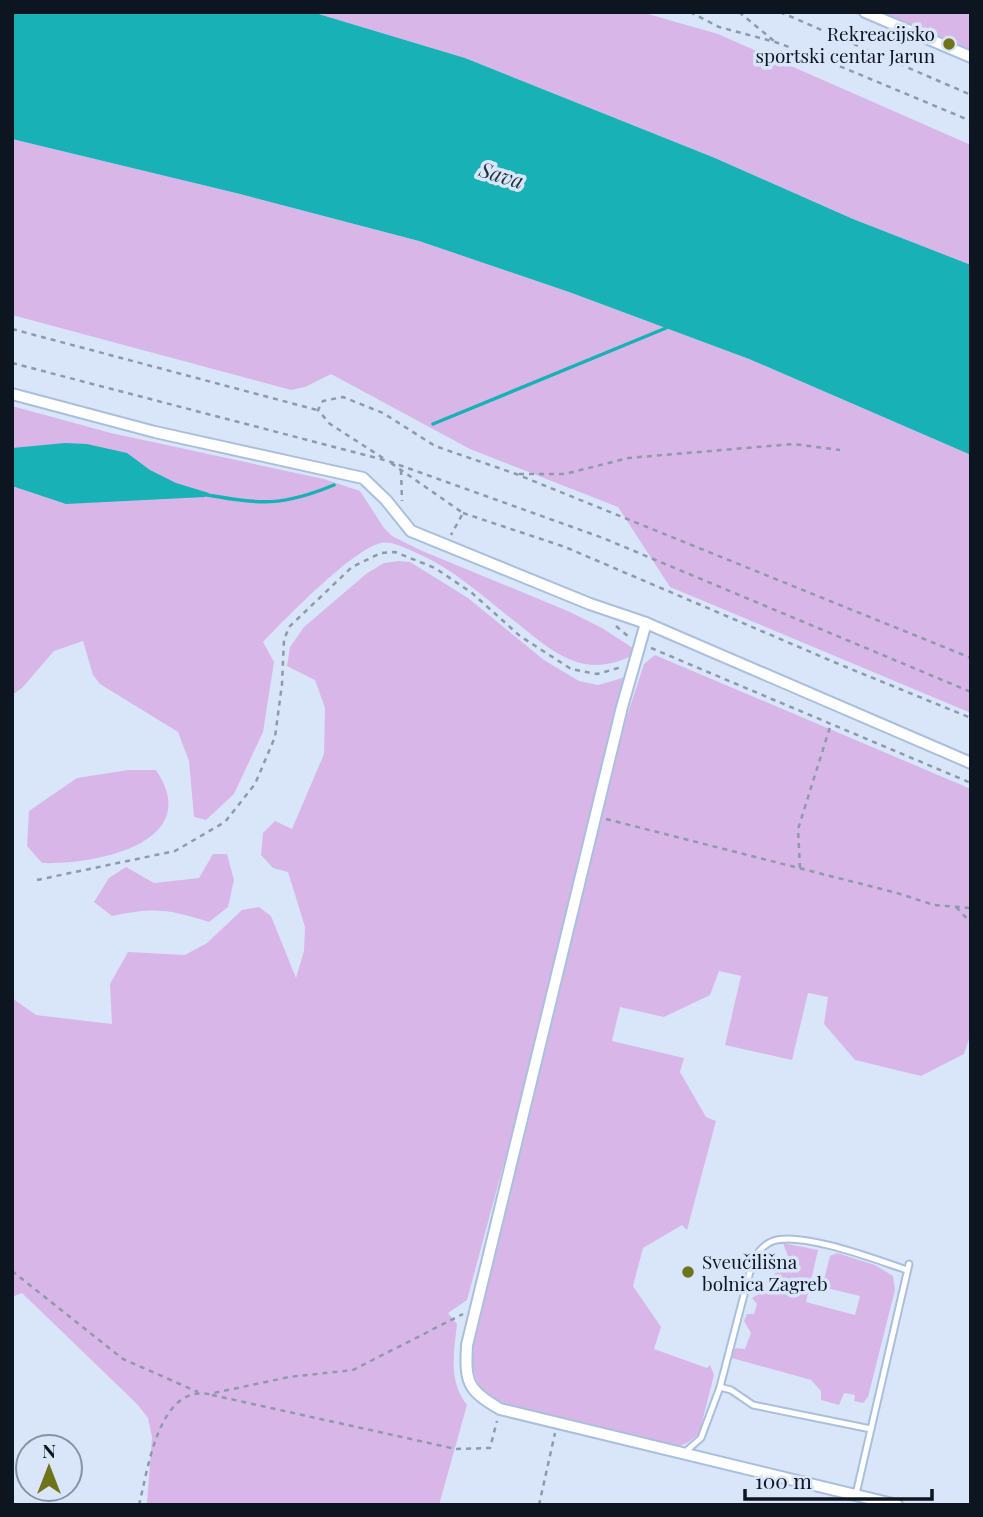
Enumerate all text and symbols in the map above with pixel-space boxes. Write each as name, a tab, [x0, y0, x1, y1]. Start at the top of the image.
place label: Rekreacijsko sportski centar Jarun	[755, 20, 936, 68]
marker: Rekreacijsko sportski centar Jarun	[941, 36, 957, 52]
water label: Sava	[476, 154, 528, 194]
place label: Sveučilišna bolnica Zagreb	[702, 1248, 828, 1296]
marker: Sveučilišna bolnica Zagreb	[680, 1264, 696, 1280]
north arrow	[14, 1433, 84, 1503]
text: N	[42, 1437, 56, 1463]
scale bar	[745, 1458, 932, 1502]
text: 100 m	[755, 1466, 812, 1494]

